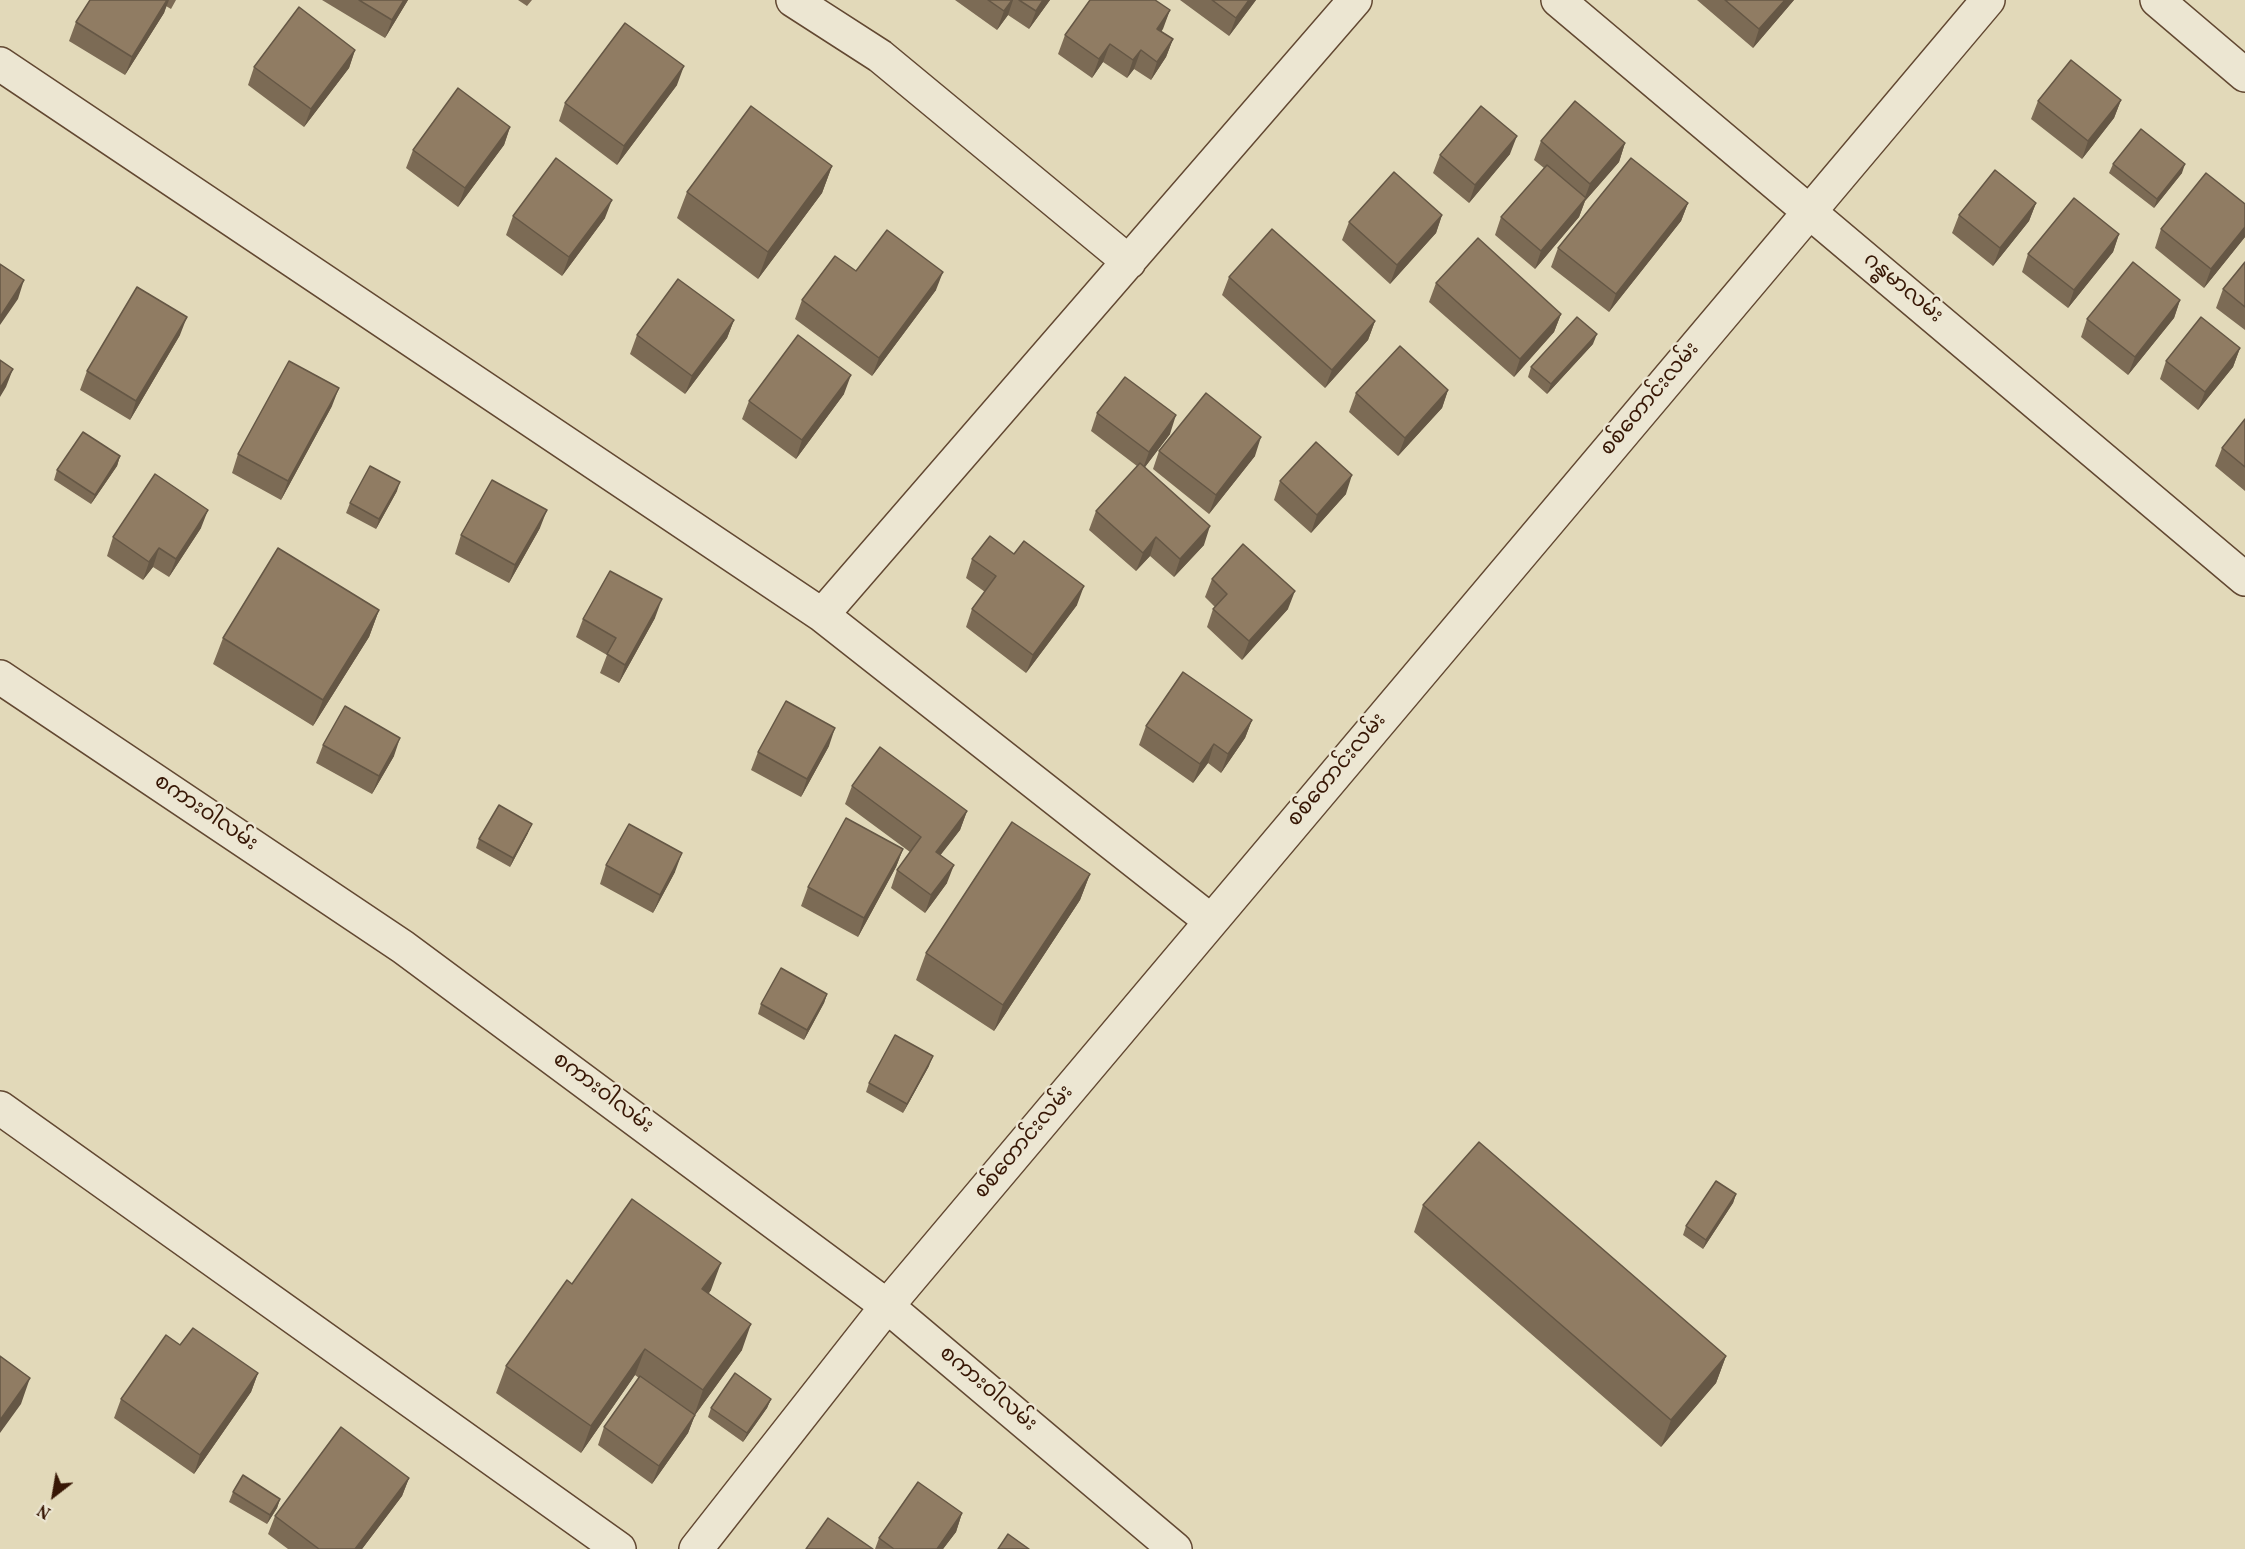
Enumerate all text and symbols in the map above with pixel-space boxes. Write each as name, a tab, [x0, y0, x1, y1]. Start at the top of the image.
street label: ဂန္ဓမာလမ်း	[1857, 248, 1947, 330]
street label: စစ်တောင်းလမ်း	[1596, 338, 1706, 462]
street label: စစ်တောင်းလမ်း	[1283, 709, 1393, 833]
street label: စကားဝါလမ်း	[148, 770, 262, 858]
street label: စကားဝါလမ်း	[547, 1048, 657, 1140]
street label: စစ်တောင်းလမ်း	[970, 1081, 1080, 1205]
street label: စကားဝါလမ်း	[933, 1342, 1041, 1438]
north arrow	[24, 1465, 84, 1525]
text: N	[34, 1498, 55, 1523]

